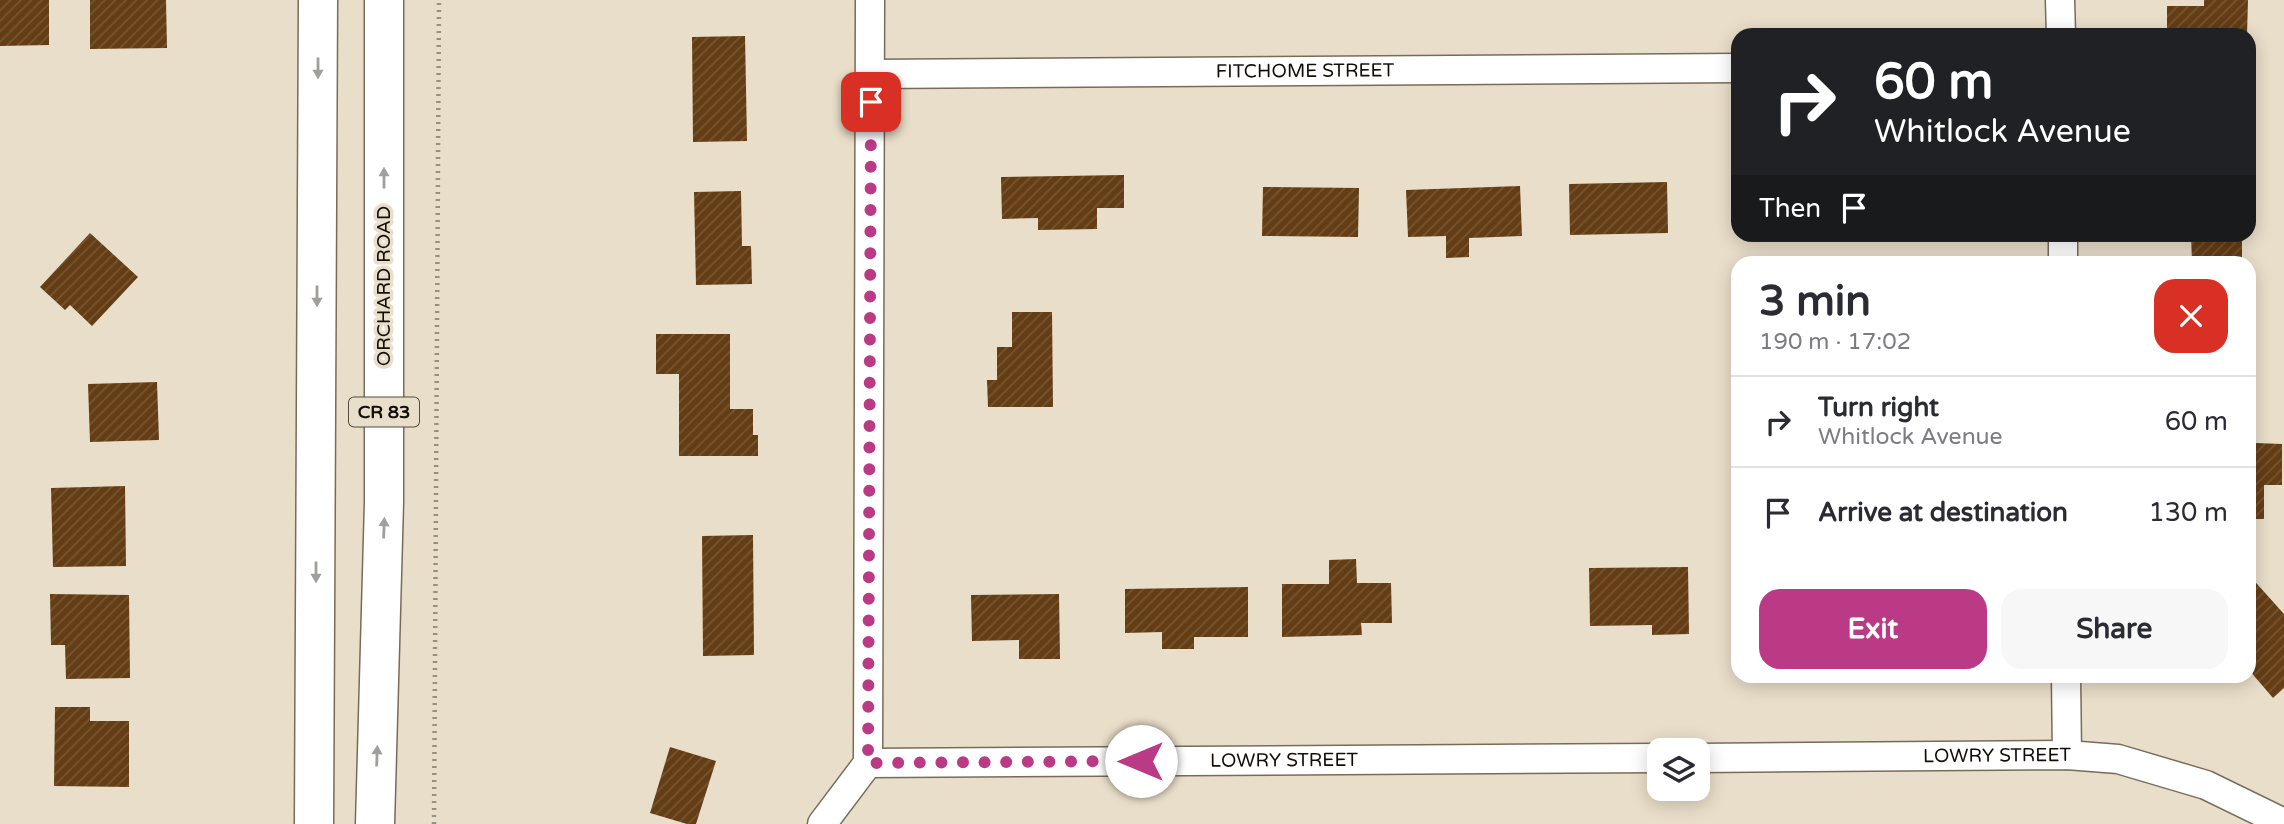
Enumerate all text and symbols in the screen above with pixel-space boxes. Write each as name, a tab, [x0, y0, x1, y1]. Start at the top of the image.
text: 60 m	[1874, 53, 1993, 112]
icon: right	[1759, 56, 1850, 147]
one-way arrow	[312, 57, 324, 79]
street label: FITCHOME STREET	[1216, 59, 1395, 83]
pin	[841, 72, 901, 132]
icon: arrive	[852, 83, 890, 121]
text: Whitlock Avenue	[1874, 113, 2131, 151]
one-way arrow	[378, 167, 390, 189]
icon: arrive	[1835, 189, 1873, 227]
text: Then	[1759, 193, 1821, 224]
street label: ORCHARD ROAD	[373, 206, 395, 366]
text: 3 min	[1759, 276, 1871, 327]
button: close	[2154, 279, 2228, 353]
one-way arrow	[311, 285, 323, 307]
text: 190 m · 17:02	[1759, 328, 1911, 356]
text: Turn right	[1818, 392, 1939, 423]
road number: CR 83	[349, 398, 419, 426]
icon: right	[1759, 403, 1797, 441]
text: 60 m	[2165, 406, 2228, 437]
text: Whitlock Avenue	[1818, 423, 2003, 451]
icon: arrive	[1759, 494, 1797, 532]
text: Arrive at destination	[1818, 497, 2068, 528]
text: 130 m	[2148, 497, 2228, 528]
one-way arrow	[378, 517, 389, 539]
one-way arrow	[310, 561, 321, 583]
button: Exit	[1759, 589, 1987, 669]
button: Share	[2001, 589, 2228, 669]
position arrow	[1104, 724, 1178, 798]
map controls	[1647, 738, 1710, 801]
button: layers	[1647, 738, 1710, 801]
street label: LOWRY STREET	[1923, 744, 2072, 767]
one-way arrow	[371, 745, 382, 767]
street label: LOWRY STREET	[1210, 749, 1359, 772]

